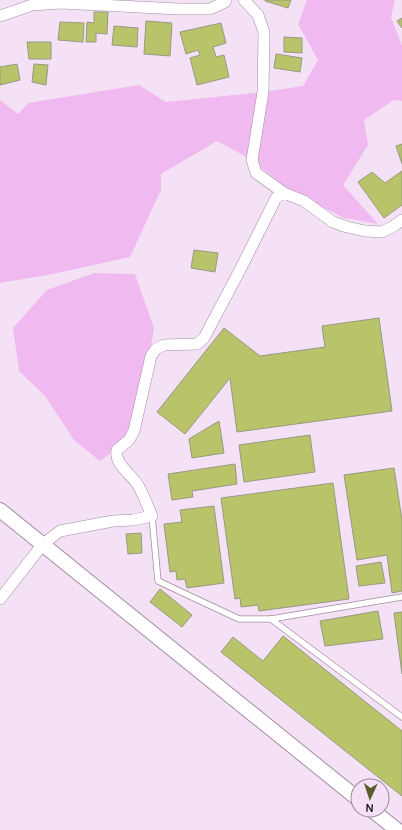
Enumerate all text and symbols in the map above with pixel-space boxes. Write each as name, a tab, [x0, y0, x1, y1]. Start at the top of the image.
north arrow	[350, 778, 390, 818]
text: N	[365, 801, 374, 816]

